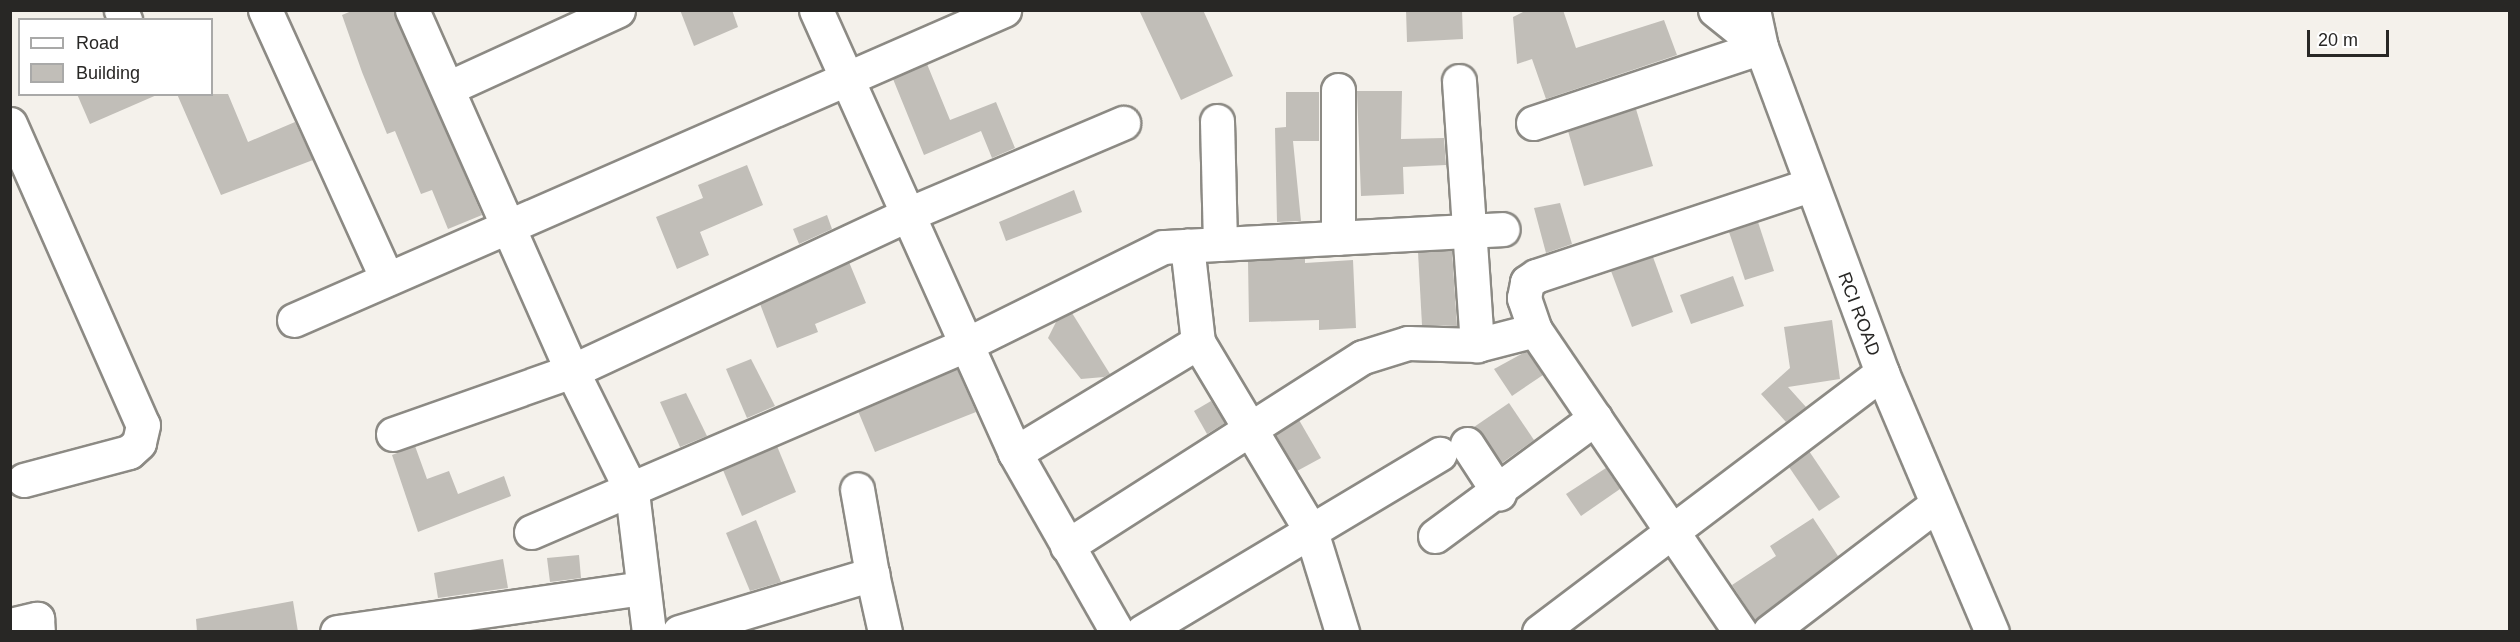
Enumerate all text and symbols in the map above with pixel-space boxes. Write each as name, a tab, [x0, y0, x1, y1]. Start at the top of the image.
legend	[18, 18, 213, 96]
scale bar	[2310, 18, 2392, 56]
text: 20 m	[2318, 30, 2358, 50]
text: Road	[76, 33, 119, 53]
text: Building	[76, 63, 140, 83]
street label: RCI ROAD	[1833, 269, 1885, 359]

